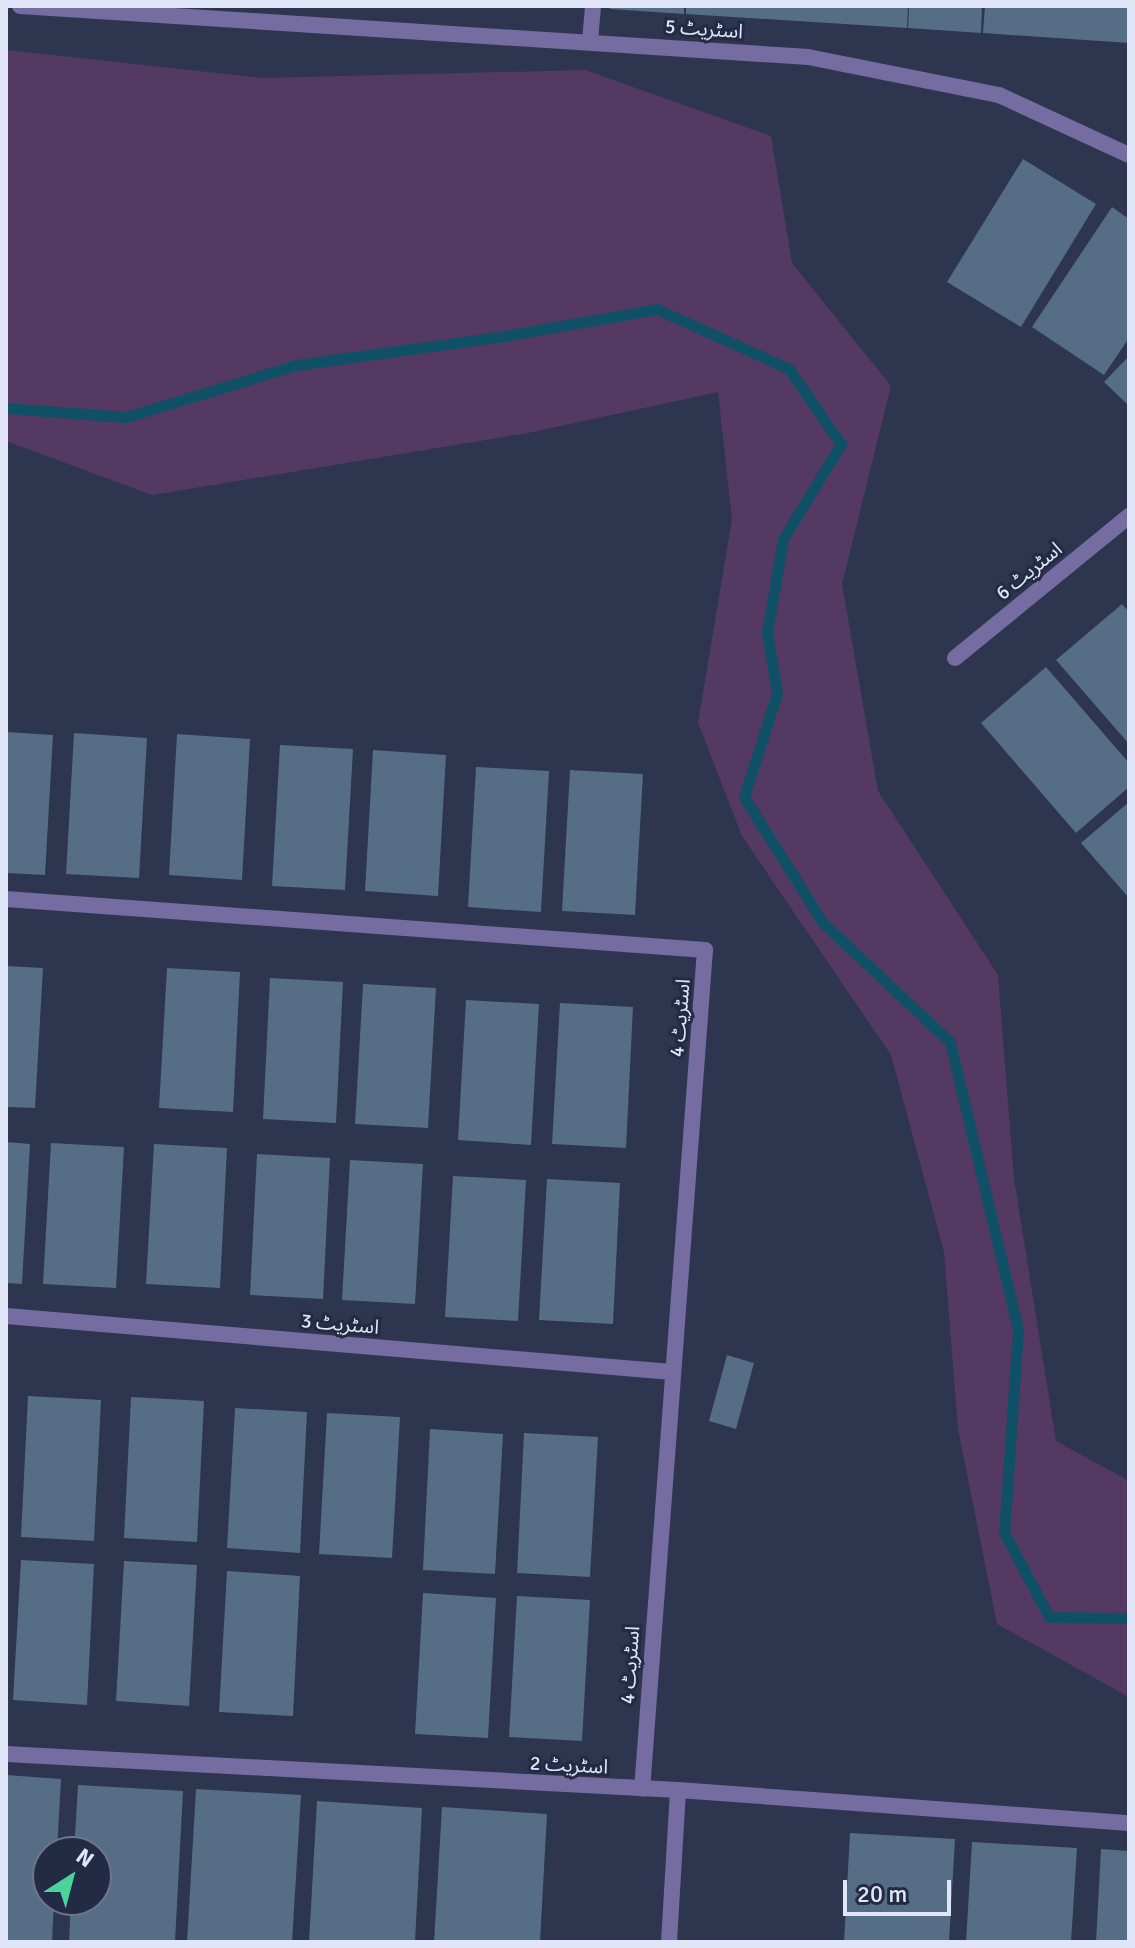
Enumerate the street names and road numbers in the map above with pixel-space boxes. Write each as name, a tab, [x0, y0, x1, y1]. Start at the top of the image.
street label: اسٹریٹ 5	[664, 14, 744, 44]
street label: اسٹریٹ 6	[991, 537, 1067, 605]
street label: اسٹریٹ 4	[665, 978, 695, 1058]
street label: اسٹریٹ 3	[300, 1309, 380, 1339]
street label: اسٹریٹ 4	[615, 1625, 645, 1705]
street label: اسٹریٹ 2	[529, 1751, 609, 1779]

